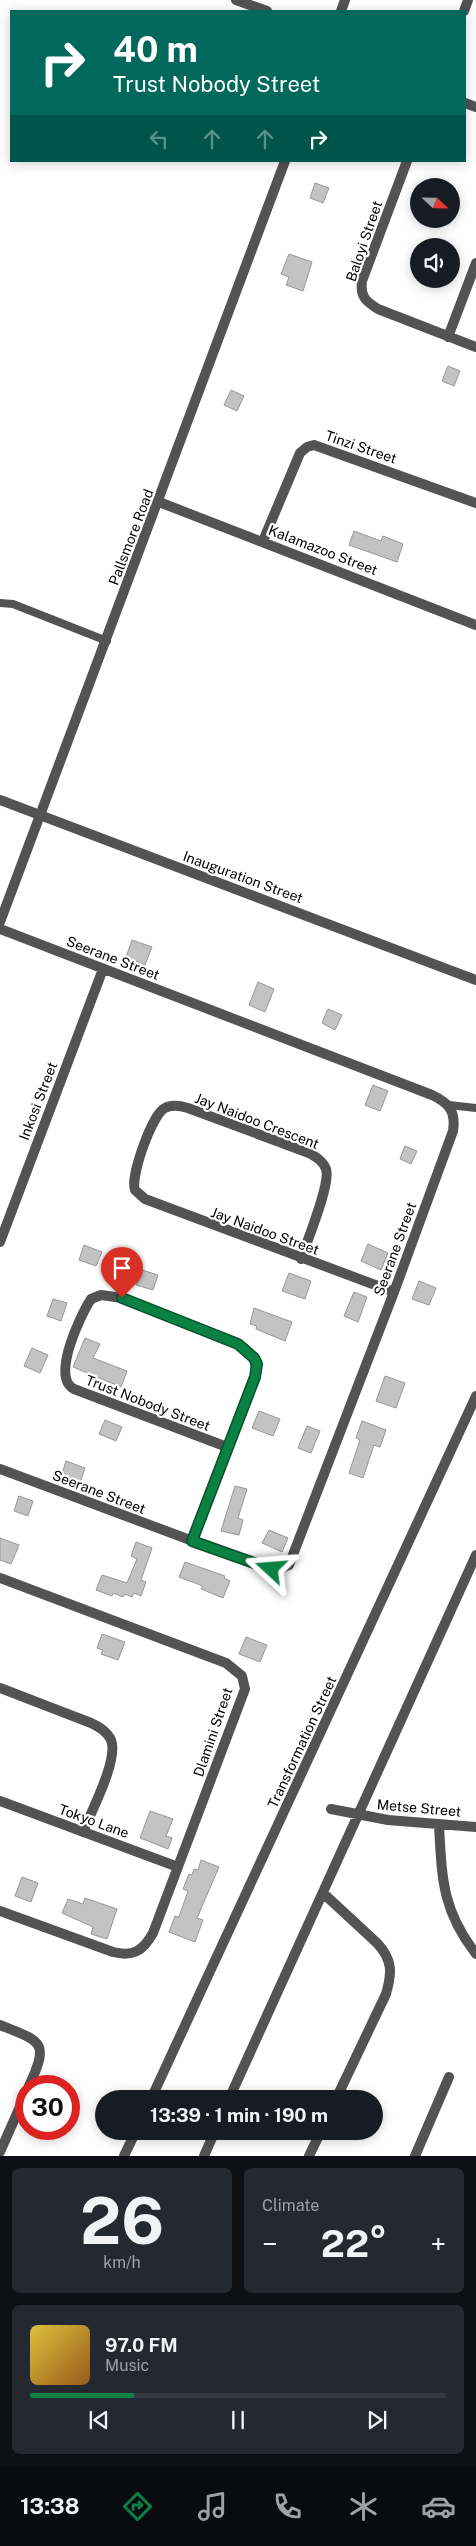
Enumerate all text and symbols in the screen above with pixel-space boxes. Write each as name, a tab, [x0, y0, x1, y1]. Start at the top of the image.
text: 40 m	[113, 29, 198, 70]
icon: right	[30, 30, 95, 95]
text: Trust Nobody Street	[113, 71, 320, 97]
icon: left	[145, 125, 173, 153]
icon: ahead	[198, 125, 226, 153]
icon: ahead	[251, 125, 279, 153]
icon: right	[304, 125, 332, 153]
north arrow	[410, 178, 460, 228]
map controls	[410, 178, 460, 288]
street label: Baloyi Street	[343, 199, 385, 283]
button: sound	[410, 238, 460, 288]
street label: Tinzi Street	[323, 427, 399, 467]
street label: Pallsmore Road	[105, 487, 157, 587]
street label: Kalamazoo Street	[266, 522, 380, 578]
street label: Inauguration Street	[181, 848, 305, 906]
street label: Seerane Street	[64, 933, 162, 983]
street label: Inkosi Street	[16, 1060, 60, 1142]
street label: Jay Naidoo Crescent	[193, 1090, 321, 1152]
street label: Seerane Street	[371, 1200, 419, 1298]
street label: Jay Naidoo Street	[209, 1204, 321, 1258]
pin	[101, 1247, 143, 1298]
icon: arrive	[108, 1254, 136, 1282]
street label: Trust Nobody Street	[84, 1372, 212, 1434]
street label: Seerane Street	[50, 1467, 148, 1517]
position arrow	[244, 1542, 296, 1594]
street label: Transformation Street	[264, 1674, 340, 1810]
street label: Dlamini Street	[190, 1685, 236, 1779]
street label: Metse Street	[376, 1796, 462, 1820]
street label: Tokyo Lane	[57, 1801, 131, 1841]
speed limit sign: 30	[15, 2075, 80, 2140]
text: 13:39 · 1 min · 190 m	[150, 2104, 328, 2126]
text: 26	[80, 2182, 164, 2259]
text: Climate	[262, 2196, 319, 2215]
text: 22°	[321, 2221, 387, 2266]
text: −	[262, 2227, 278, 2260]
text: +	[430, 2227, 446, 2260]
text: km/h	[103, 2253, 141, 2272]
text: 97.0 FM	[105, 2334, 178, 2356]
text: Music	[105, 2356, 149, 2375]
icon: previous	[85, 2406, 113, 2434]
icon: pause	[224, 2406, 252, 2434]
icon: next	[363, 2406, 391, 2434]
icon: directions	[120, 2489, 155, 2524]
icon: music	[195, 2489, 230, 2524]
icon: phone	[270, 2489, 305, 2524]
icon: climate	[346, 2489, 381, 2524]
icon: car	[421, 2489, 456, 2524]
text: 13:38	[20, 2493, 79, 2519]

